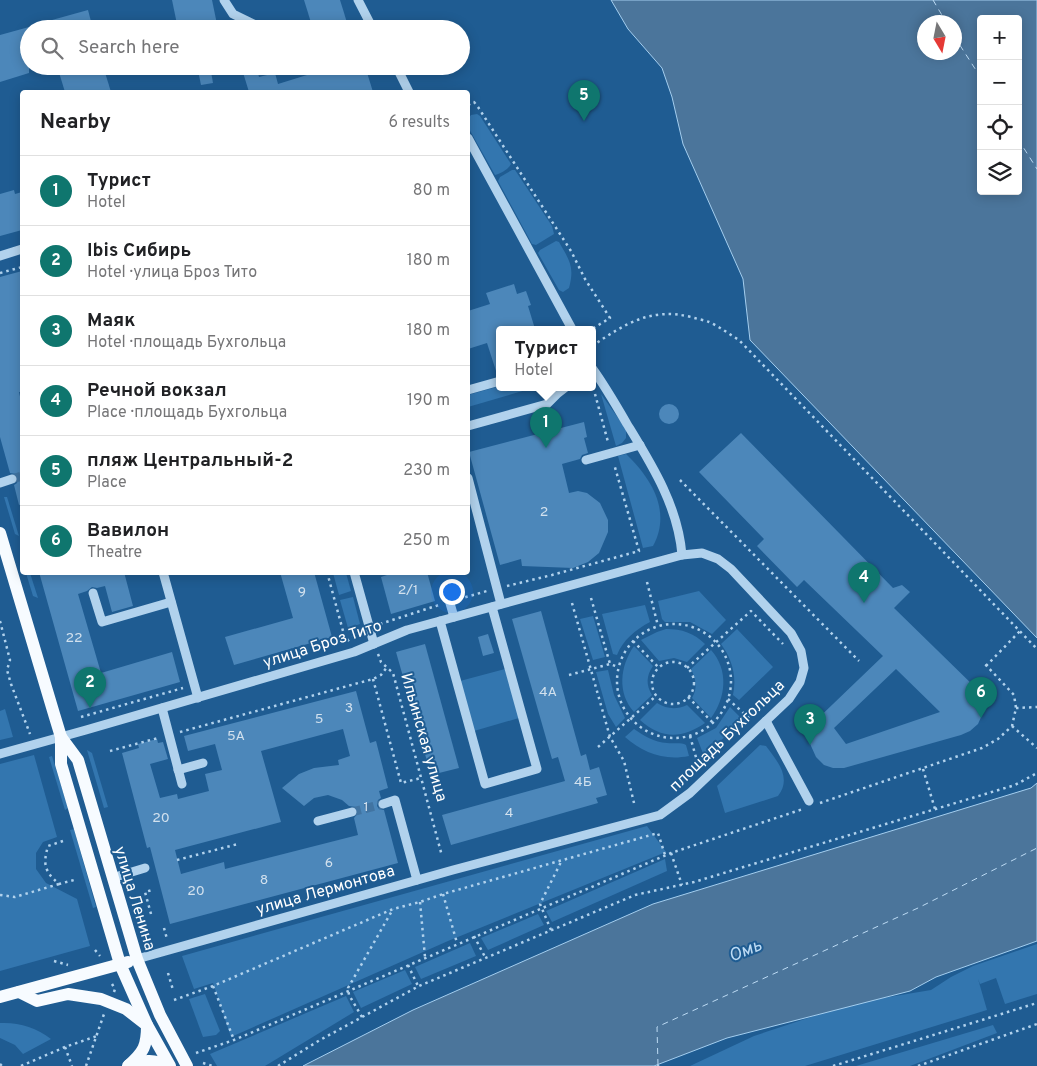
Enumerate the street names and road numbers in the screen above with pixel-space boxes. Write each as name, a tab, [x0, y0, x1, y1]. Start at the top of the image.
street label: улица Броз Тито	[261, 616, 385, 674]
street label: Ильинская улица	[395, 671, 451, 804]
street label: площадь Бухгольца	[665, 676, 789, 797]
street label: улица Ленина	[109, 844, 159, 953]
street label: улица Лермонтова	[254, 862, 397, 920]

